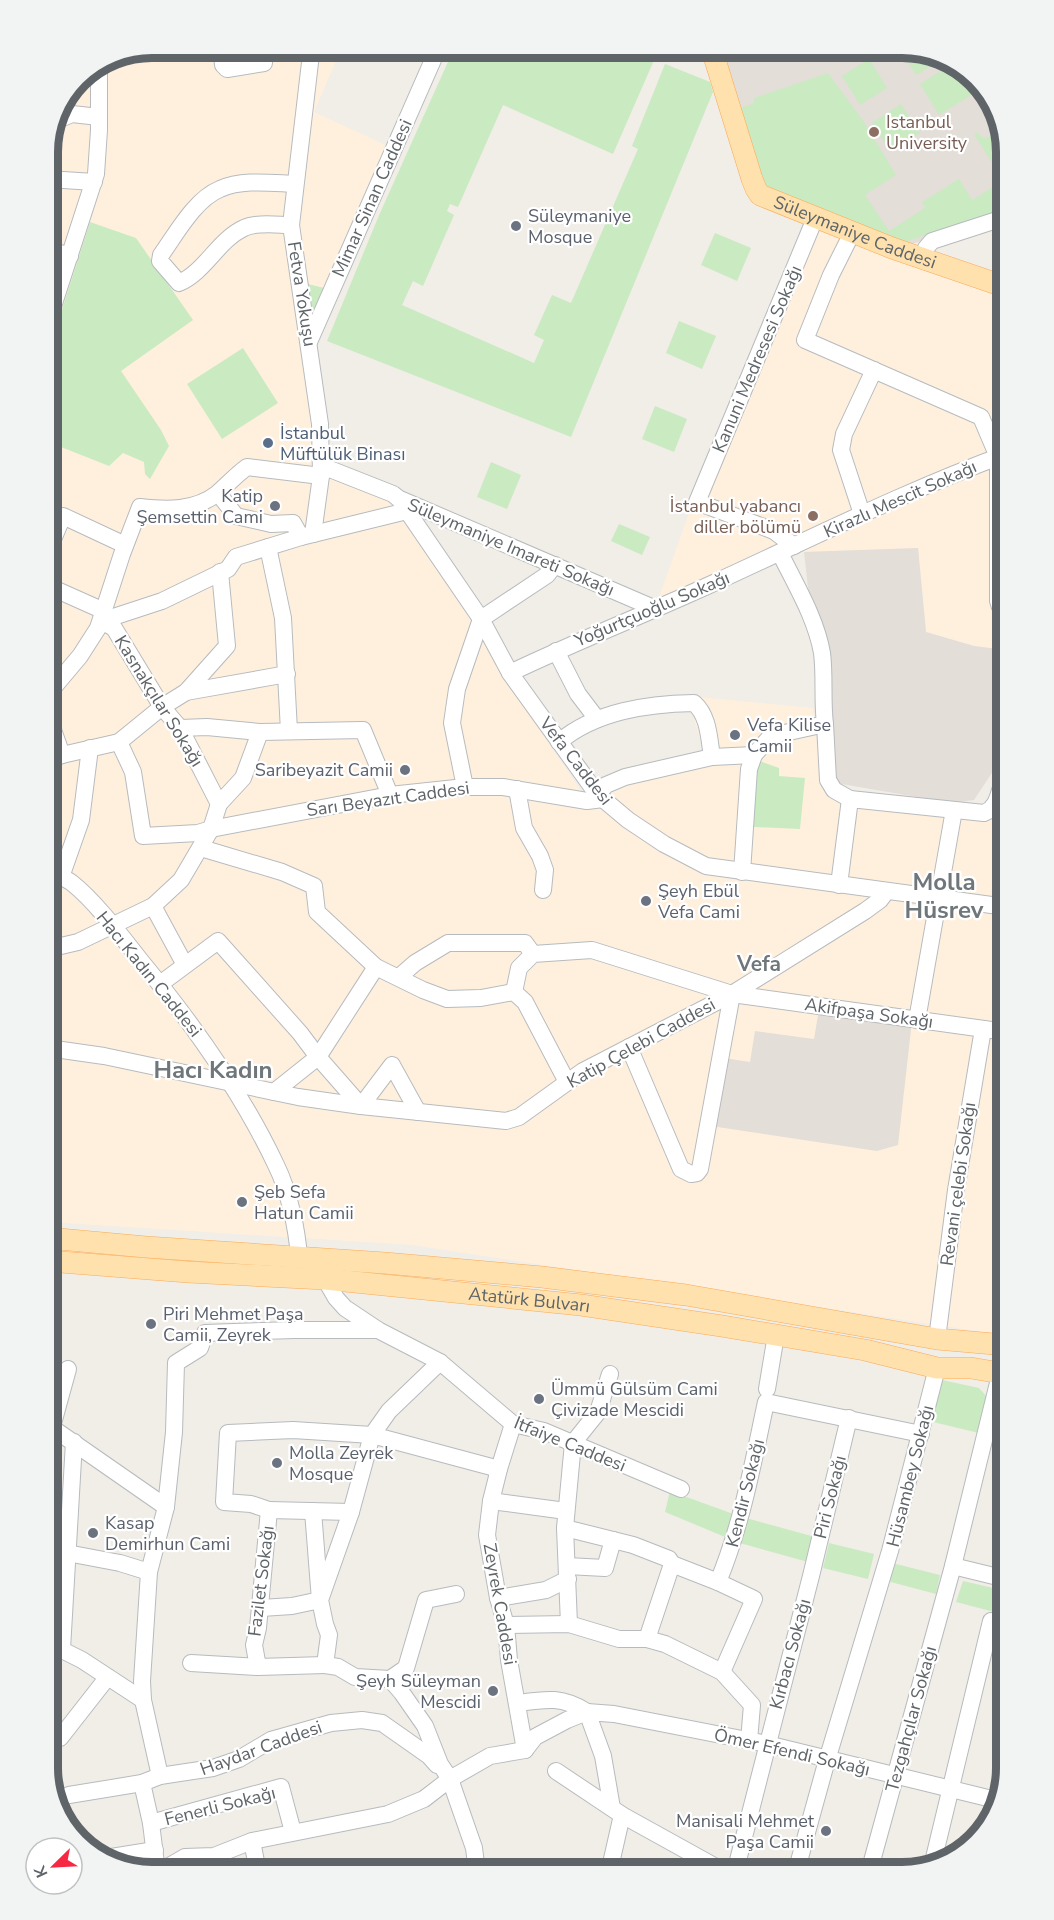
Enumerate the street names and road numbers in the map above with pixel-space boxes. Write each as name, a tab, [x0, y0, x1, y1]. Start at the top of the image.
street label: Mimar Sinan Caddesi	[326, 115, 418, 281]
street label: Süleymaniye Caddesi	[770, 190, 939, 274]
street label: Fetva Yokuşu	[282, 240, 322, 348]
street label: Kanuni Medresesi Sokağı	[707, 262, 807, 456]
street label: Kirazlı Mescit Sokağı	[820, 454, 980, 544]
street label: Süleymaniye Imareti Sokağı	[404, 492, 618, 602]
street label: Yoğurtçuoğlu Sokağı	[570, 565, 733, 653]
street label: Kasnakçılar Sokağı	[109, 631, 209, 771]
street label: Vefa Caddesi	[533, 711, 618, 810]
street label: Sarı Beyazıt Caddesi	[305, 776, 471, 822]
street label: Hacı Kadın Caddesi	[91, 906, 207, 1042]
street label: Katip Çelebi Caddesi	[562, 992, 720, 1094]
street label: Akifpaşa Sokağı	[803, 992, 935, 1034]
street label: Revani çelebi Sokağı	[935, 1101, 981, 1267]
street label: Atatürk Bulvarı	[467, 1282, 592, 1318]
street label: Hüsambey Sokağı	[881, 1403, 939, 1549]
street label: İtfaiye Caddesi	[511, 1411, 629, 1477]
street label: Kendir Sokağı	[720, 1436, 770, 1550]
street label: Piri Sokağı	[808, 1453, 852, 1541]
street label: Fazilet Sokağı	[242, 1524, 280, 1638]
street label: Zeyrek Caddesi	[477, 1541, 523, 1667]
street label: Kırbacı Sokağı	[764, 1596, 816, 1712]
street label: Tezgahçılar Sokağı	[880, 1643, 942, 1795]
street label: Haydar Caddesi	[197, 1715, 325, 1781]
street label: Ömer Efendi Sokağı	[712, 1722, 872, 1782]
street label: Fenerli Sokağı	[162, 1781, 278, 1831]

